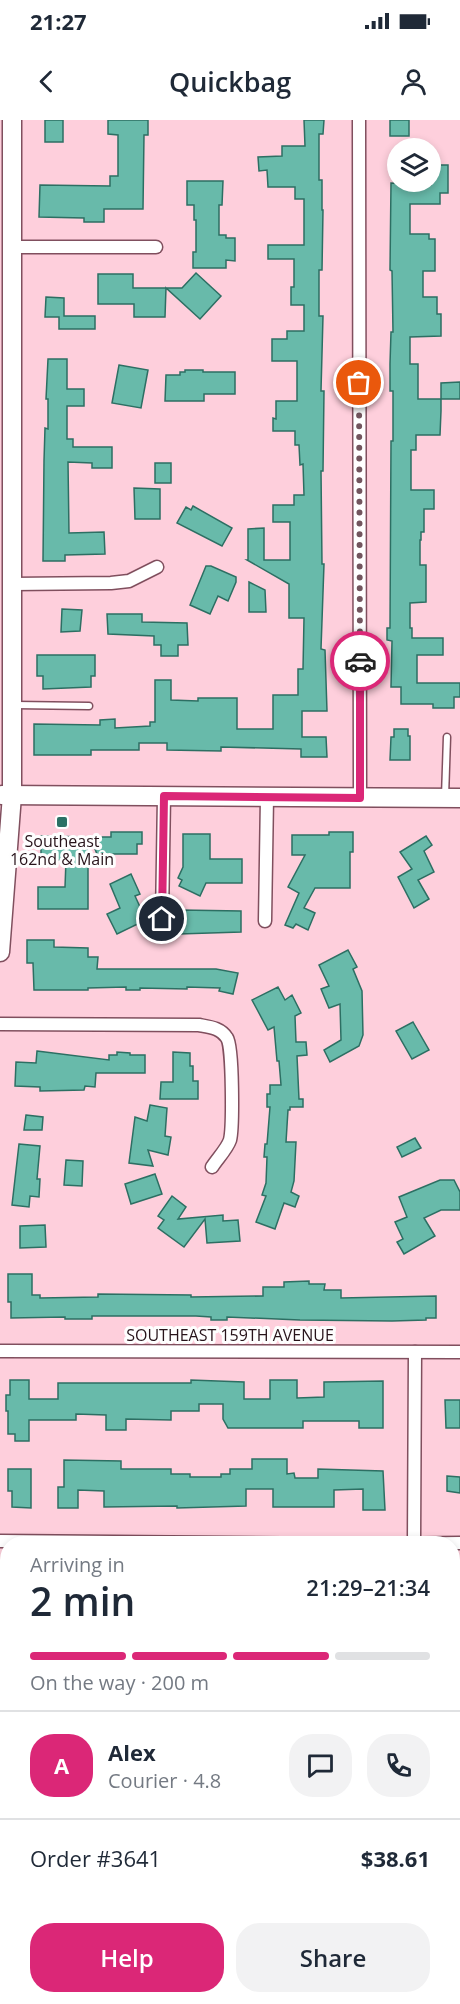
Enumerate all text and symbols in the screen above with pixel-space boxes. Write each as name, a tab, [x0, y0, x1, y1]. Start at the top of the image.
text: 21:27	[30, 6, 87, 36]
text: Quickbag	[169, 63, 291, 100]
icon: back	[30, 65, 63, 98]
icon: person	[397, 65, 430, 98]
map controls	[387, 138, 441, 192]
button: layers	[387, 138, 441, 192]
pin	[333, 357, 384, 408]
icon: bag	[342, 366, 375, 399]
courier	[330, 631, 390, 691]
icon: car	[344, 645, 377, 678]
marker: Southeast 162nd & Main	[55, 815, 69, 829]
place label: Southeast 162nd & Main	[10, 830, 114, 870]
pin	[136, 893, 187, 944]
icon: home	[145, 902, 178, 935]
street label: SOUTHEAST 159TH AVENUE	[126, 1324, 334, 1346]
text: Arriving in	[30, 1551, 125, 1578]
text: 21:29–21:34	[306, 1572, 430, 1602]
text: 2 min	[30, 1574, 135, 1627]
text: On the way · 200 m	[30, 1669, 209, 1696]
button: chat	[289, 1734, 352, 1797]
button: phone	[367, 1734, 430, 1797]
text: Alex	[108, 1737, 156, 1767]
text: A	[54, 1750, 69, 1780]
text: Courier · 4.8	[108, 1767, 221, 1794]
text: Order #3641	[30, 1843, 161, 1873]
text: $38.61	[361, 1843, 430, 1873]
button: Help	[30, 1923, 224, 1992]
button: Share	[236, 1923, 430, 1992]

